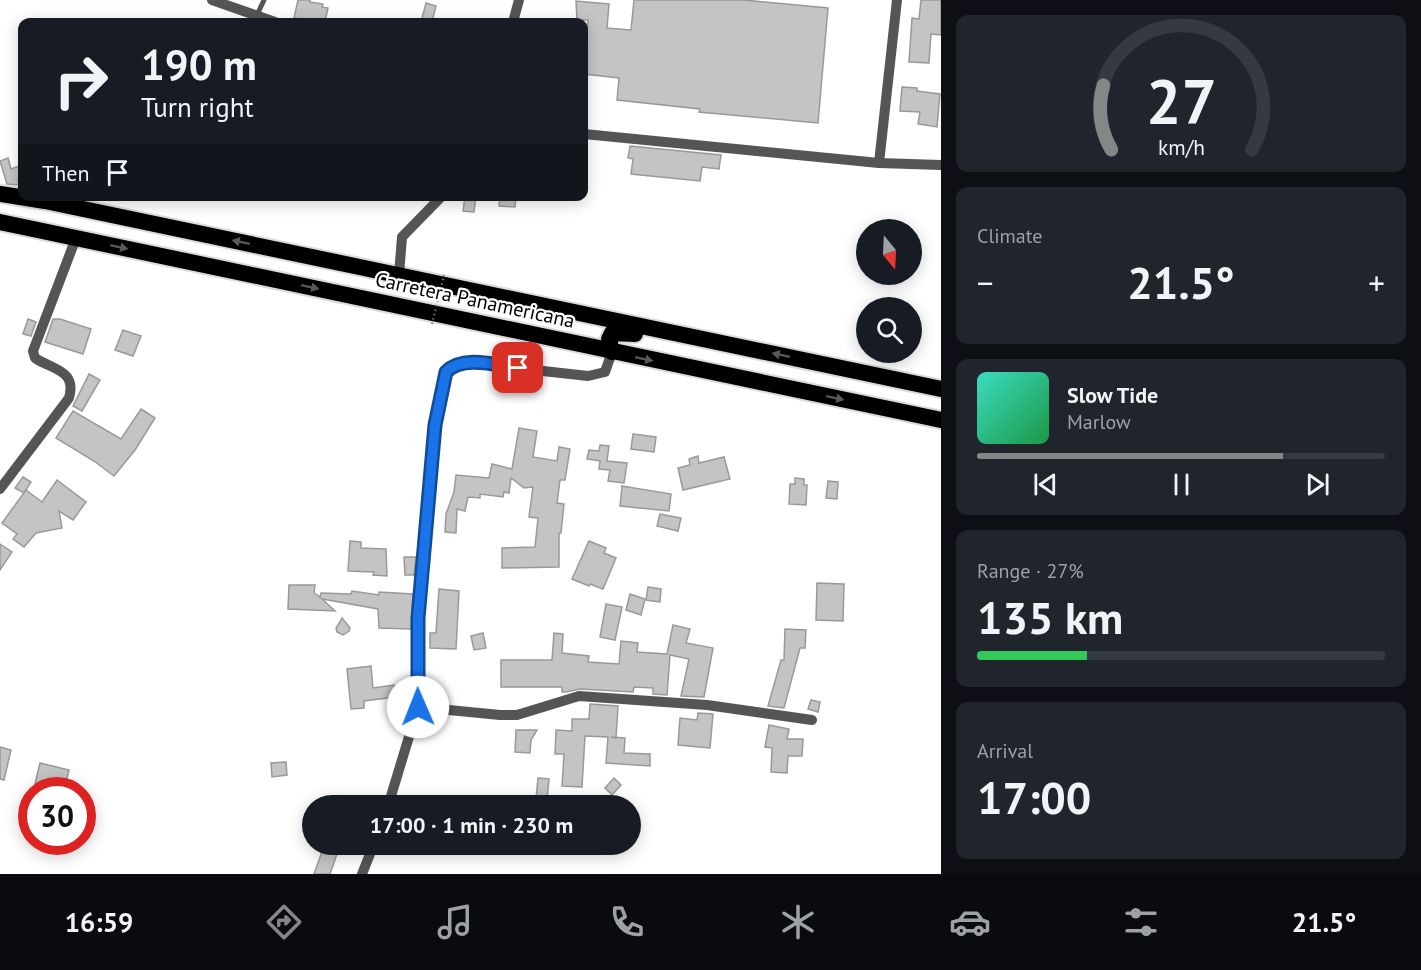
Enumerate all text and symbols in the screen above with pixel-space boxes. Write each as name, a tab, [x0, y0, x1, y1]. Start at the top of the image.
text: 190 m	[141, 37, 257, 92]
icon: right	[42, 42, 120, 120]
text: 27	[1146, 61, 1216, 142]
text: Turn right	[141, 90, 254, 124]
text: km/h	[1157, 134, 1204, 162]
icon: arrive	[101, 156, 134, 189]
text: Then	[42, 159, 89, 187]
north arrow	[856, 219, 922, 285]
map controls	[856, 219, 922, 363]
text: Climate	[977, 223, 1043, 249]
one-way arrow	[231, 237, 250, 246]
one-way arrow	[110, 242, 128, 252]
text: 21.5°	[1127, 253, 1235, 311]
text: −	[977, 261, 994, 304]
text: +	[1368, 261, 1385, 304]
street label: Carretera Panamericana	[373, 266, 577, 334]
one-way arrow	[301, 282, 319, 292]
button: search	[856, 297, 922, 363]
pin	[492, 342, 543, 393]
one-way arrow	[771, 350, 790, 359]
icon: arrive	[501, 351, 534, 384]
one-way arrow	[635, 354, 654, 364]
text: Slow Tide	[1067, 381, 1158, 409]
one-way arrow	[826, 394, 845, 403]
text: Marlow	[1067, 409, 1131, 435]
icon: previous	[1029, 468, 1062, 501]
icon: pause	[1165, 468, 1198, 501]
icon: next	[1301, 468, 1334, 501]
text: Range · 27%	[977, 558, 1084, 584]
text: 135 km	[977, 588, 1123, 646]
position arrow	[386, 675, 450, 739]
text: Arrival	[977, 738, 1033, 764]
text: 17:00	[977, 768, 1091, 826]
speed limit sign: 30	[18, 777, 96, 855]
text: 17:00 · 1 min · 230 m	[370, 811, 573, 839]
icon: directions	[263, 901, 305, 943]
icon: music	[434, 901, 476, 943]
icon: phone	[606, 901, 648, 943]
icon: climate	[777, 901, 819, 943]
icon: car	[949, 901, 991, 943]
icon: filters	[1120, 901, 1162, 943]
text: 16:59	[65, 905, 133, 939]
text: 21.5°	[1292, 905, 1356, 939]

